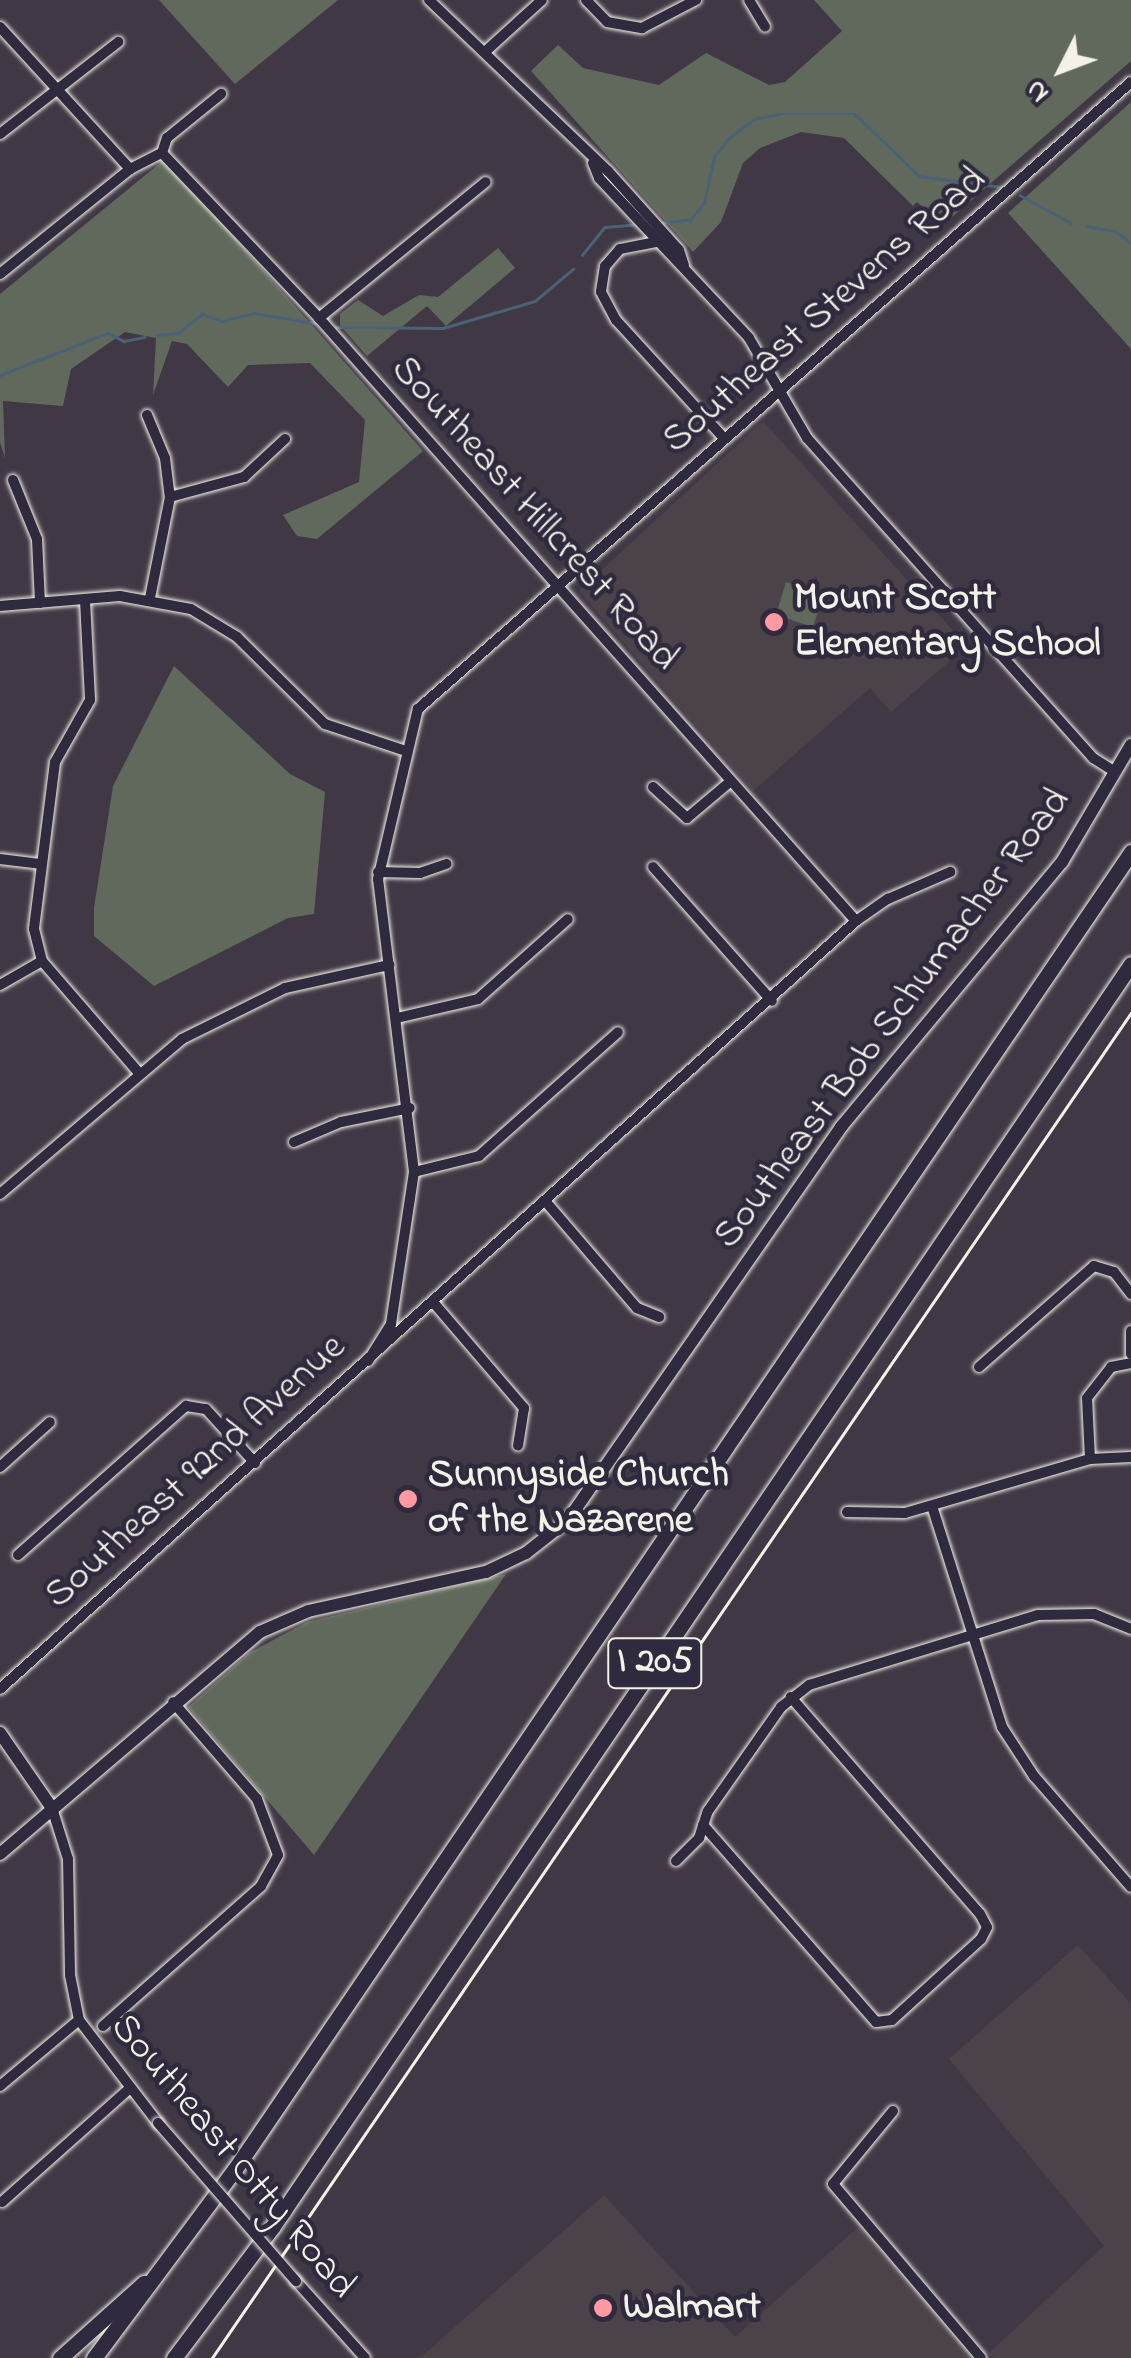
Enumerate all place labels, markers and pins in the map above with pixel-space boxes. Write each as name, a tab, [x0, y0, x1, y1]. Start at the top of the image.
place label: Mount Scott Elementary School	[794, 575, 1101, 669]
marker: Mount Scott Elementary School	[763, 611, 785, 633]
place label: Sunnyside Church of the Nazarene	[428, 1452, 729, 1546]
marker: Sunnyside Church of the Nazarene	[397, 1488, 419, 1510]
place label: Walmart	[623, 2284, 761, 2332]
marker: Walmart	[592, 2297, 614, 2319]

